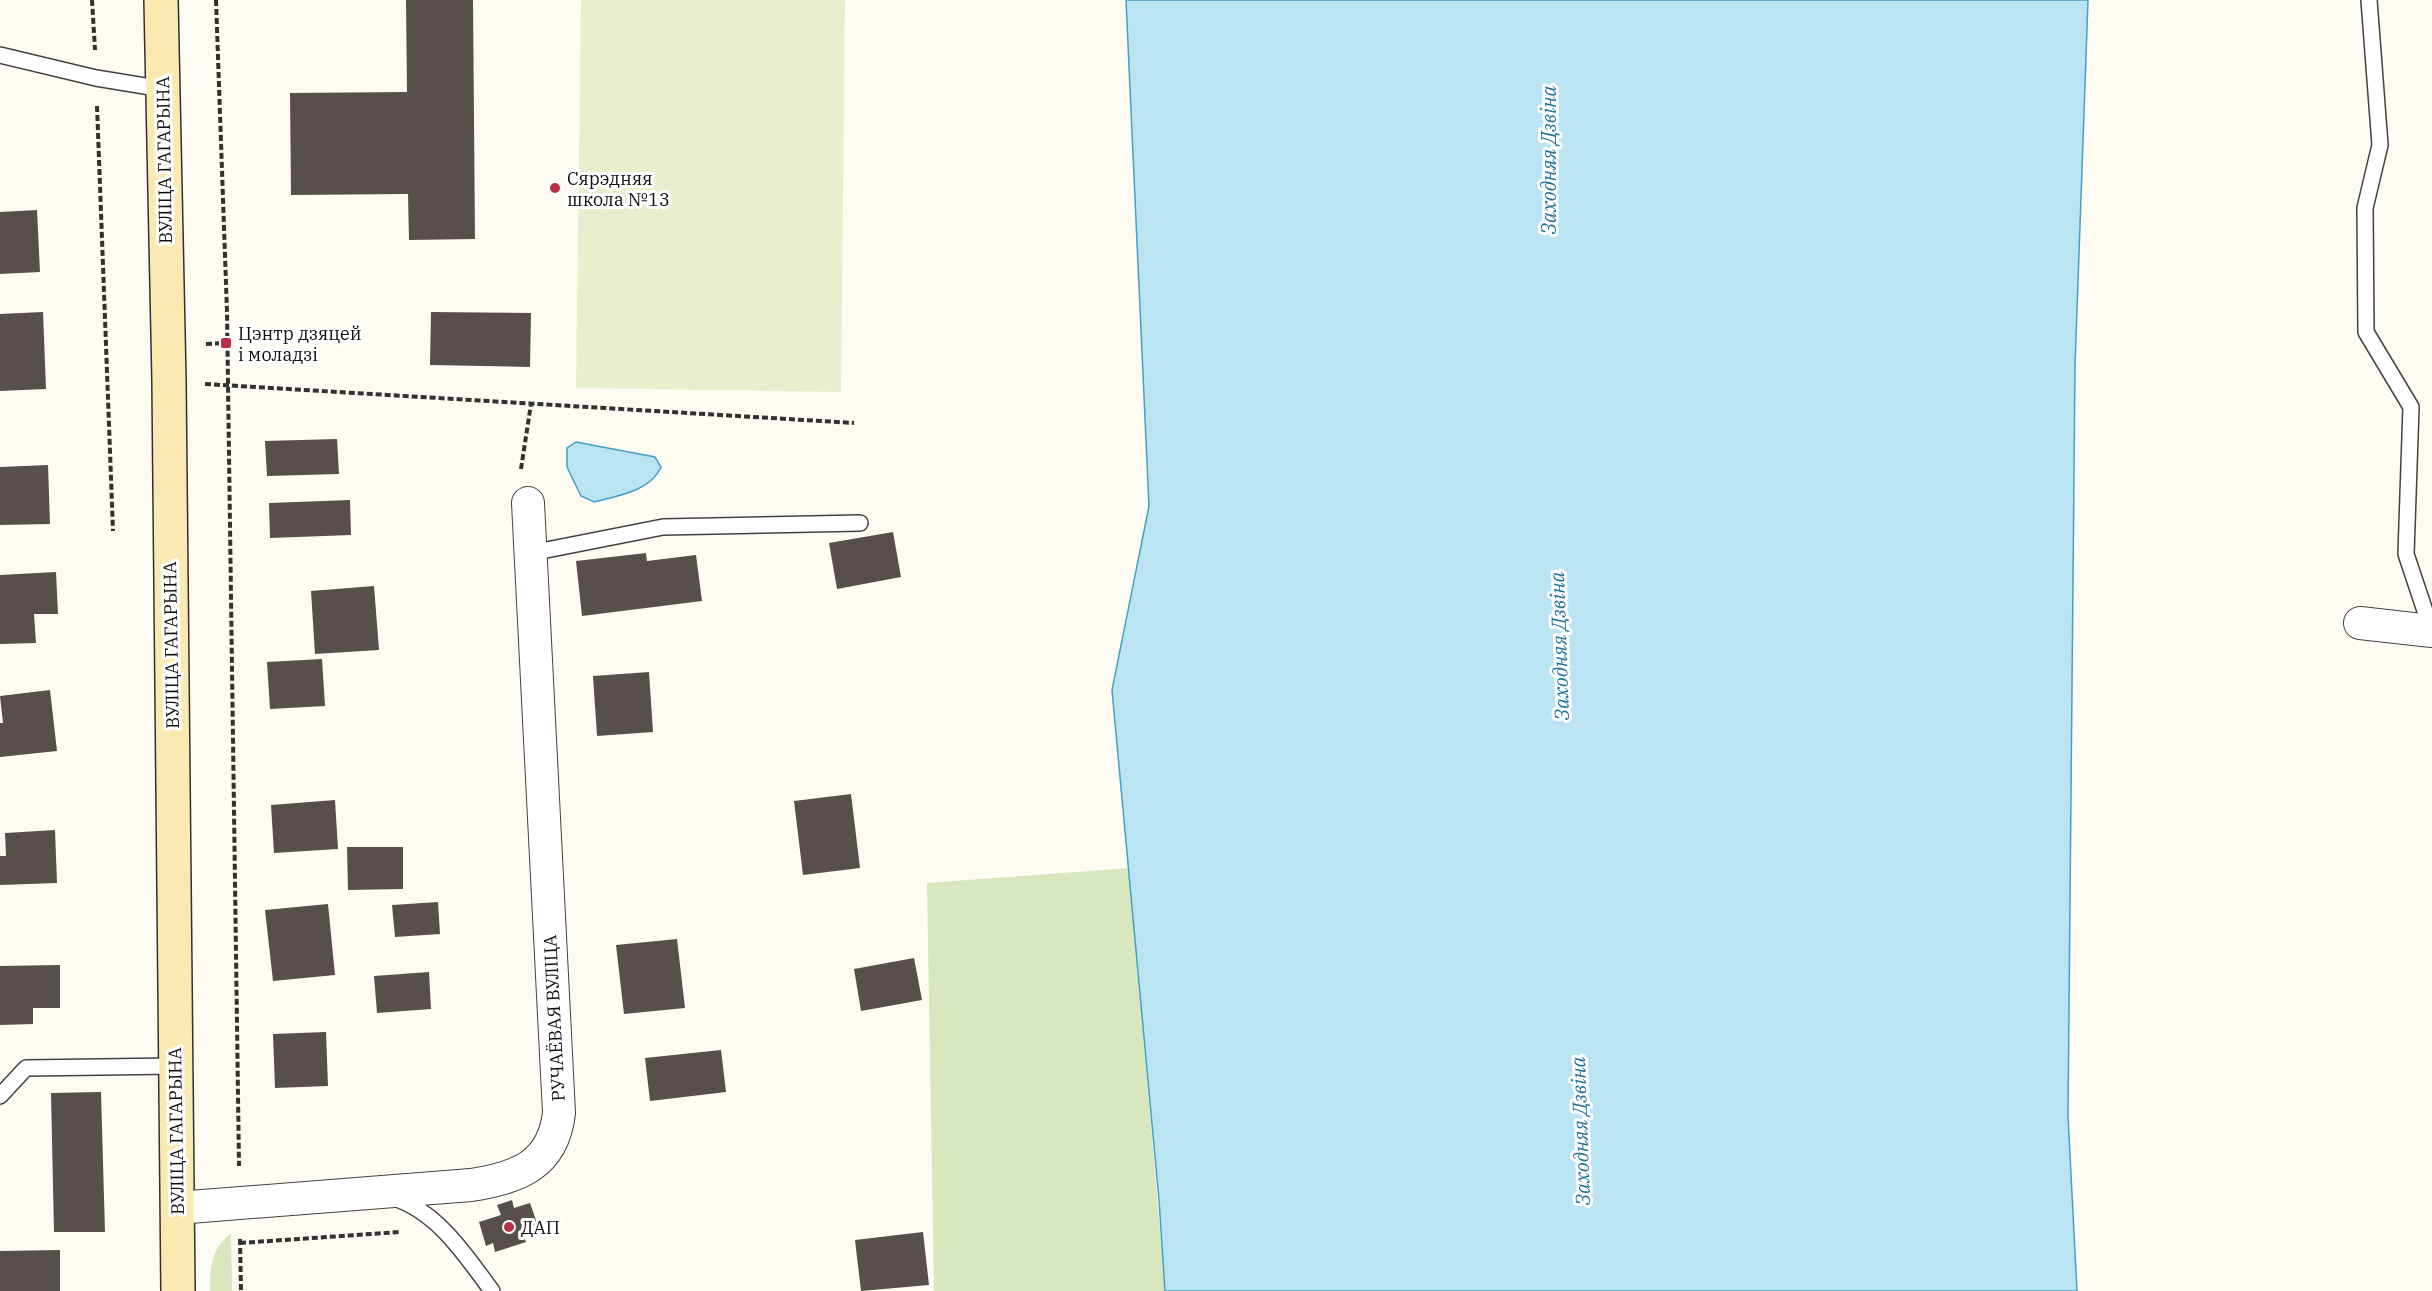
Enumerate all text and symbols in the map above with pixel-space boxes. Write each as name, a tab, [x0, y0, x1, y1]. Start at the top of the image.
street label: ВУЛІЦА ГАГАРЫНА	[151, 75, 177, 244]
water label: Заходняя Дзвіна	[1535, 85, 1562, 234]
place label: Сярэдняя школа №13	[567, 167, 670, 211]
marker: Сярэдняя школа №13	[548, 181, 562, 195]
place label: Цэнтр дзяцей і моладзі	[238, 322, 362, 366]
marker: Цэнтр дзяцей і моладзі	[219, 336, 233, 350]
street label: ВУЛІЦА ГАГАРЫНА	[158, 560, 184, 729]
water label: Заходняя Дзвіна	[1543, 571, 1575, 721]
street label: РУЧАЁВАЯ ВУЛІЦА	[538, 933, 570, 1102]
street label: ВУЛІЦА ГАГАРЫНА	[163, 1046, 189, 1215]
water label: Заходняя Дзвіна	[1564, 1056, 1596, 1206]
place label: ДАП	[521, 1216, 560, 1239]
marker: ДАП	[502, 1220, 516, 1234]

